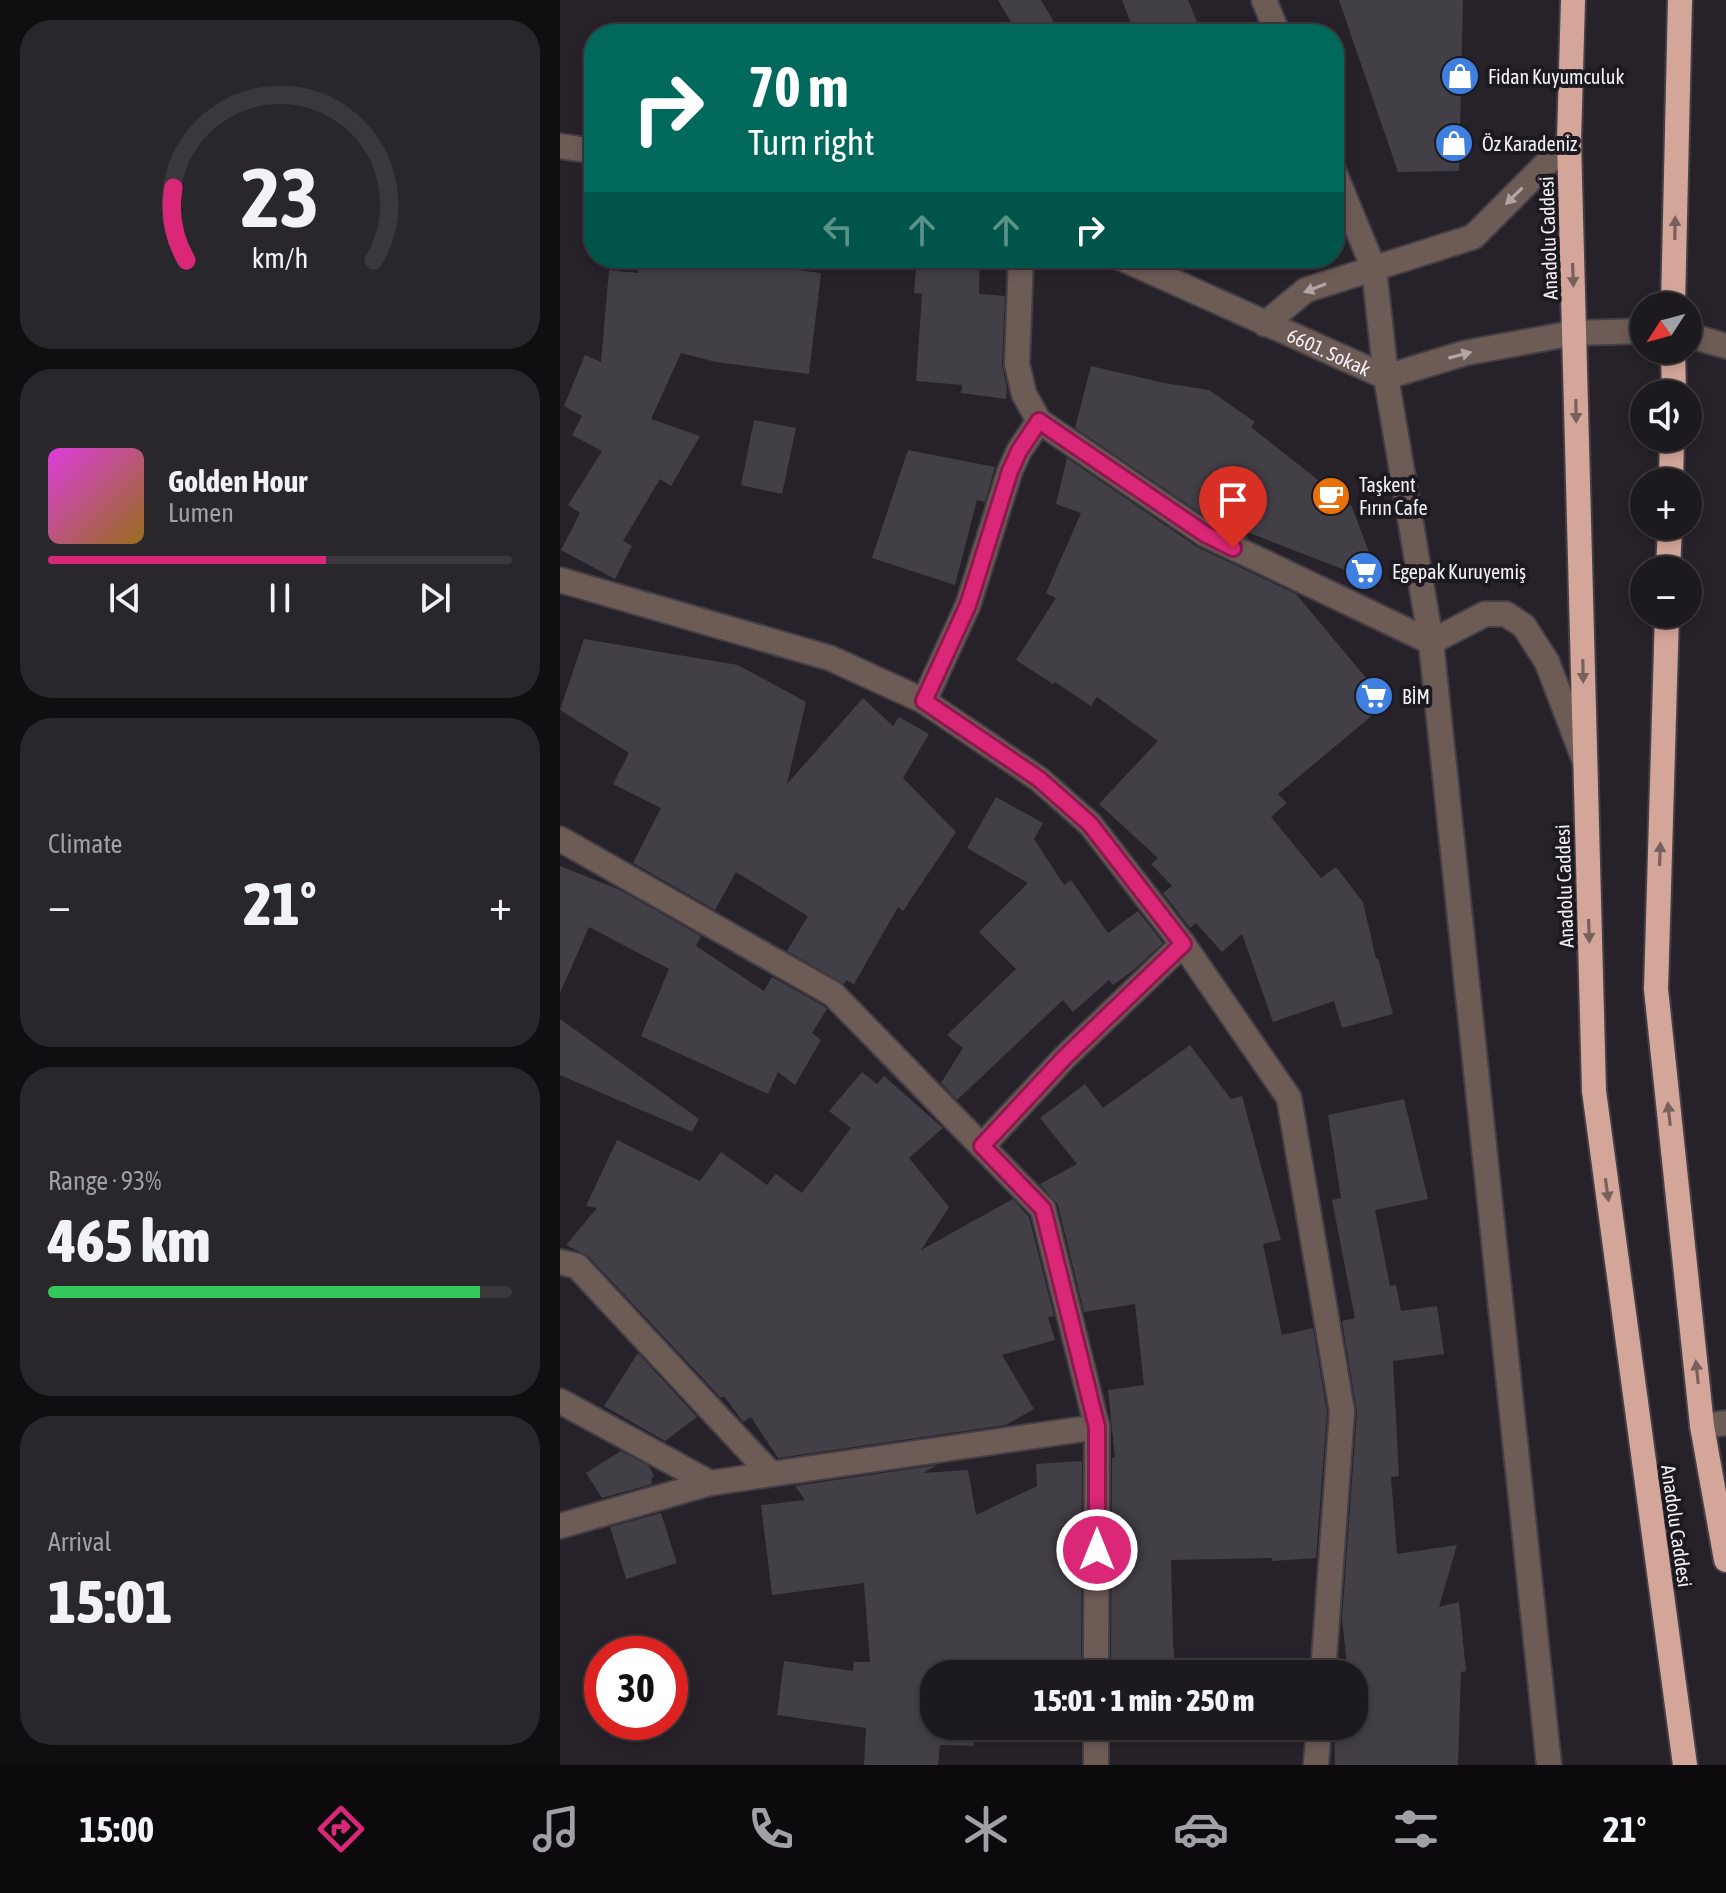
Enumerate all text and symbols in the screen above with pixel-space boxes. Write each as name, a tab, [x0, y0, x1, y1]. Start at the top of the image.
text: 70 m	[748, 55, 849, 119]
shop icon: Fidan Kuyumculuk	[1439, 55, 1481, 97]
icon: right	[616, 56, 720, 160]
place label: Fidan Kuyumculuk	[1488, 65, 1624, 88]
text: Turn right	[748, 121, 875, 163]
shop icon: Öz Karadeniz	[1433, 122, 1475, 164]
place label: Öz Karadeniz	[1482, 132, 1577, 155]
text: 23	[241, 148, 319, 244]
street label: Anadolu Caddesi	[1534, 176, 1562, 300]
one-way arrow	[1505, 186, 1524, 205]
icon: left	[816, 208, 860, 252]
icon: ahead	[900, 208, 944, 252]
icon: ahead	[984, 208, 1028, 252]
icon: right	[1068, 208, 1112, 252]
one-way arrow	[1668, 215, 1681, 240]
text: km/h	[252, 241, 308, 274]
one-way arrow	[1566, 263, 1579, 288]
one-way arrow	[1303, 282, 1327, 295]
north arrow	[1630, 292, 1702, 364]
map controls	[1630, 292, 1702, 628]
street label: 6601. Sokak	[1284, 323, 1374, 380]
one-way arrow	[1448, 349, 1473, 361]
button: sound	[1630, 380, 1702, 452]
one-way arrow	[1570, 399, 1582, 424]
text: Golden Hour	[168, 464, 307, 498]
pin	[1199, 466, 1267, 548]
button: +	[1630, 468, 1702, 540]
place label: Taşkent Fırın Cafe	[1359, 473, 1428, 519]
cafe icon: Taşkent Fırın Cafe	[1310, 475, 1352, 517]
icon: arrive	[1211, 478, 1255, 522]
text: Lumen	[168, 498, 234, 528]
supermarket icon: Egepak Kuruyemiş	[1343, 550, 1385, 592]
button: −	[1630, 556, 1702, 628]
place label: Egepak Kuruyemiş	[1392, 560, 1526, 583]
icon: previous	[103, 576, 147, 620]
icon: pause	[258, 576, 302, 620]
icon: next	[413, 576, 457, 620]
one-way arrow	[1576, 659, 1589, 684]
supermarket icon: BİM	[1353, 675, 1395, 717]
place label: BİM	[1402, 685, 1430, 708]
street label: Anadolu Caddesi	[1550, 824, 1578, 948]
text: Climate	[48, 829, 122, 859]
one-way arrow	[1653, 841, 1666, 866]
text: 21°	[244, 869, 316, 938]
text: −	[48, 879, 71, 929]
text: +	[489, 879, 512, 929]
one-way arrow	[1583, 919, 1596, 944]
one-way arrow	[1663, 1101, 1676, 1126]
text: Range · 93%	[48, 1166, 161, 1196]
one-way arrow	[1601, 1177, 1614, 1202]
text: 465 km	[48, 1206, 210, 1275]
one-way arrow	[1690, 1359, 1703, 1384]
street label: Anadolu Caddesi	[1657, 1463, 1697, 1589]
position arrow	[1055, 1508, 1139, 1592]
text: Arrival	[48, 1527, 112, 1557]
text: 15:01	[48, 1567, 173, 1636]
speed limit sign: 30	[584, 1636, 688, 1740]
text: 15:01 · 1 min · 250 m	[1034, 1683, 1254, 1717]
icon: directions	[313, 1801, 369, 1857]
icon: music	[528, 1801, 584, 1857]
icon: phone	[743, 1801, 799, 1857]
icon: climate	[958, 1801, 1014, 1857]
icon: car	[1173, 1801, 1229, 1857]
icon: filters	[1388, 1801, 1444, 1857]
text: 15:00	[79, 1808, 154, 1850]
text: 21°	[1603, 1808, 1647, 1850]

